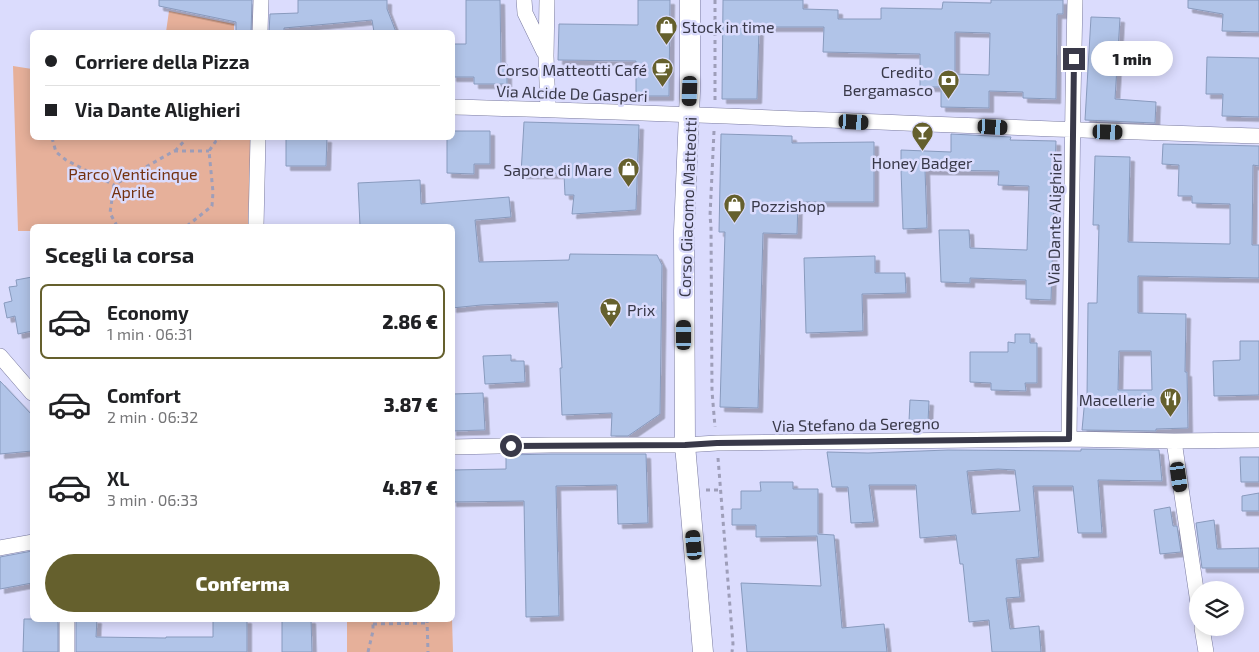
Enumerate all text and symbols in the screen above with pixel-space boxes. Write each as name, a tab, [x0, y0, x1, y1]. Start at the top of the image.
shop icon: Stock in time	[654, 14, 678, 45]
place label: Stock in time	[682, 17, 775, 36]
callout: 1 min	[1092, 42, 1174, 76]
route end	[1063, 48, 1085, 70]
text: 1 min	[1112, 49, 1152, 68]
text: Corriere della Pizza	[75, 50, 250, 73]
cafe icon: Corso Matteotti Café	[651, 57, 675, 88]
place label: Corso Matteotti Café	[497, 60, 647, 79]
place label: Credito Bergamasco	[843, 62, 933, 99]
bank icon: Credito Bergamasco	[937, 68, 961, 99]
car	[681, 76, 698, 106]
street label: Via Alcide De Gasperi	[496, 81, 648, 105]
text: Via Dante Alighieri	[75, 98, 240, 121]
car	[838, 114, 869, 130]
street label: Corso Giacomo Matteotti	[674, 116, 700, 298]
car	[977, 119, 1008, 135]
bar icon: Honey Badger	[910, 121, 934, 152]
car	[1092, 124, 1123, 140]
place label: Honey Badger	[871, 153, 973, 172]
street label: Via Dante Alighieri	[1043, 153, 1065, 285]
shop icon: Sapore di Mare	[616, 157, 640, 188]
place label: Sapore di Mare	[503, 160, 612, 179]
park label: Parco Venticinque Aprile	[68, 164, 198, 201]
shop icon: Pozzishop	[723, 193, 747, 224]
place label: Pozzishop	[751, 196, 826, 215]
text: Scegli la corsa	[45, 241, 194, 267]
supermarket icon: Prix	[599, 297, 623, 328]
icon: car	[47, 299, 92, 344]
place label: Prix	[627, 300, 656, 319]
text: Economy	[107, 301, 189, 324]
text: 2.86 €	[382, 310, 438, 333]
car	[676, 320, 691, 350]
text: 1 min · 06:31	[107, 324, 193, 343]
icon: car	[47, 382, 92, 427]
text: Comfort	[107, 384, 181, 407]
restaurant icon: Macellerie	[1159, 387, 1183, 418]
place label: Macellerie	[1079, 390, 1155, 409]
text: 3.87 €	[384, 393, 438, 416]
text: 2 min · 06:32	[107, 407, 198, 426]
street label: Via Stefano da Seregno	[772, 413, 940, 435]
route start	[500, 435, 522, 457]
car	[1169, 461, 1188, 493]
icon: car	[47, 465, 92, 510]
text: XL	[107, 467, 129, 490]
text: 4.87 €	[382, 476, 438, 499]
text: 3 min · 06:33	[107, 490, 198, 509]
car	[685, 529, 702, 561]
button: Conferma	[45, 554, 440, 612]
map controls	[1189, 581, 1244, 636]
button: layers	[1189, 581, 1244, 636]

